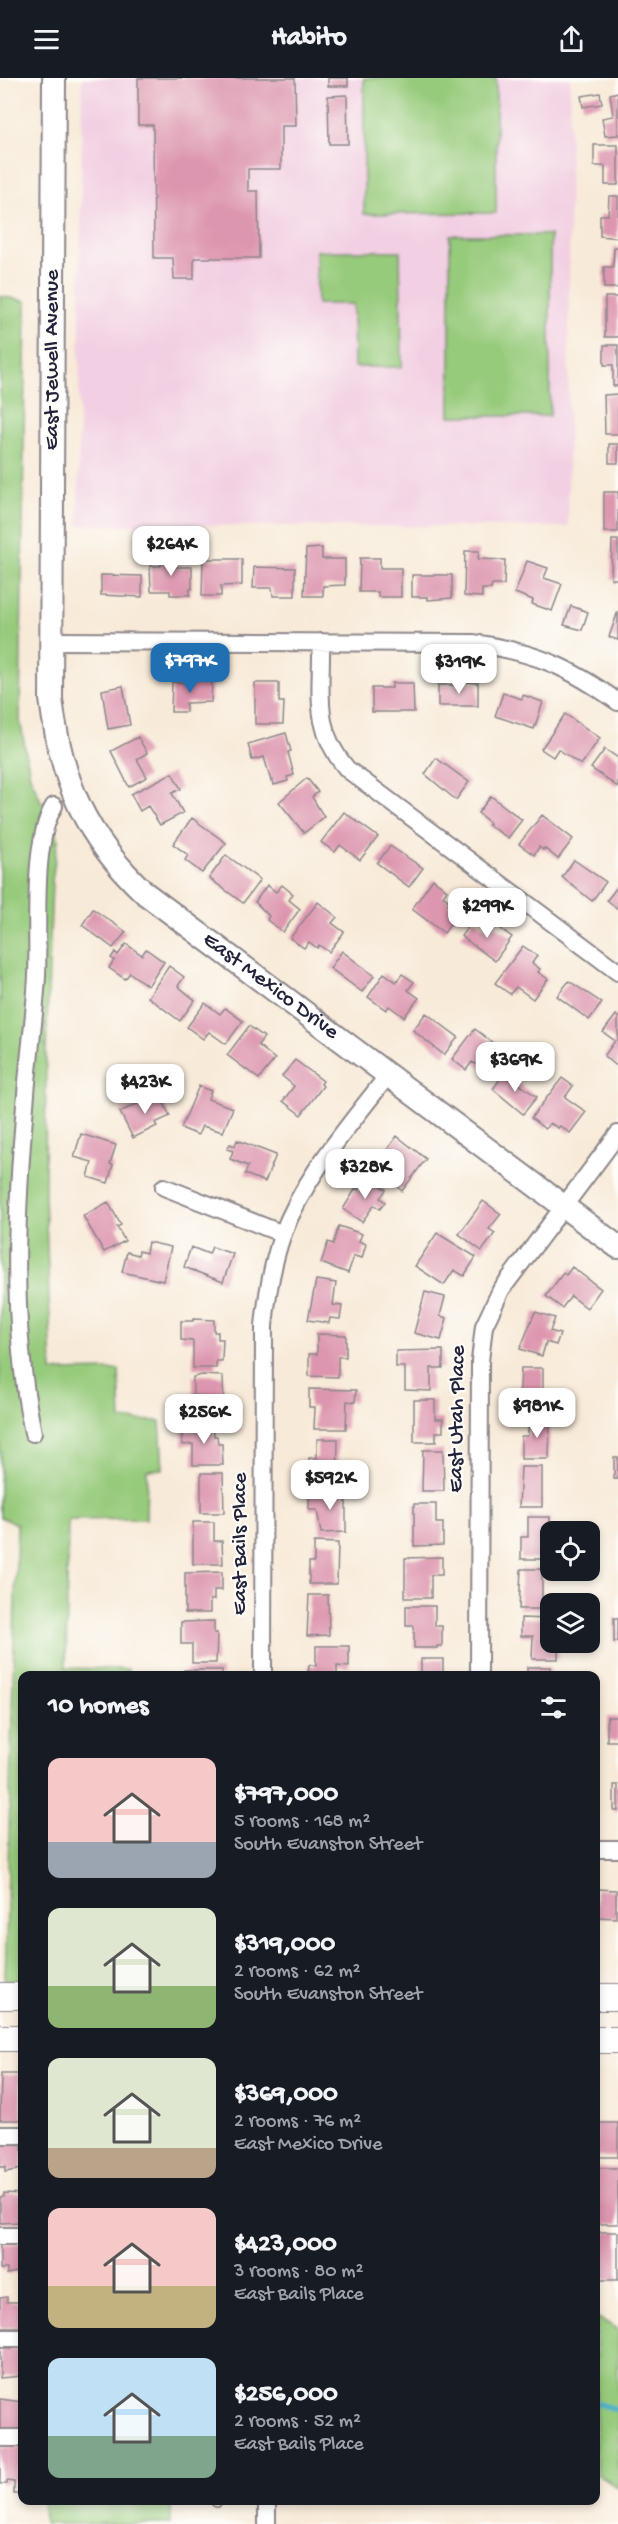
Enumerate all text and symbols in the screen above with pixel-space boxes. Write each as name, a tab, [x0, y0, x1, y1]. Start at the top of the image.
icon: menu	[30, 23, 63, 56]
text: Habito	[271, 23, 347, 55]
icon: share	[555, 23, 588, 56]
street label: East Jewell Avenue	[40, 269, 66, 450]
pin: $264K	[129, 526, 213, 577]
text: $264K	[146, 534, 196, 557]
pin: $797K	[148, 643, 232, 694]
pin: $319K	[417, 644, 501, 695]
text: $797K	[165, 651, 215, 674]
text: $319K	[435, 652, 483, 675]
pin: $299K	[445, 888, 529, 939]
text: $299K	[462, 896, 512, 919]
street label: East Mexico Drive	[197, 927, 344, 1046]
pin: $369K	[473, 1042, 557, 1093]
text: $369K	[490, 1050, 540, 1073]
pin: $423K	[103, 1064, 187, 1115]
text: $423K	[120, 1072, 170, 1095]
pin: $328K	[323, 1149, 407, 1200]
text: $328K	[339, 1157, 391, 1180]
street label: East Utah Place	[444, 1345, 472, 1493]
pin: $981K	[495, 1388, 579, 1439]
pin: $256K	[162, 1394, 246, 1445]
text: $981K	[512, 1396, 562, 1419]
text: $256K	[179, 1402, 229, 1425]
pin: $592K	[288, 1460, 372, 1511]
text: $592K	[305, 1468, 355, 1491]
street label: East Bails Place	[228, 1472, 254, 1615]
map controls	[540, 1521, 600, 1653]
button: locate	[540, 1521, 600, 1581]
button: layers	[540, 1593, 600, 1653]
icon: filters	[537, 1691, 570, 1724]
text: 10 homes	[48, 1692, 148, 1723]
text: $797,000	[234, 1780, 338, 1811]
icon: home	[96, 1782, 168, 1854]
text: 5 rooms · 168 m²	[234, 1811, 370, 1834]
text: South Evanston Street	[234, 1834, 422, 1857]
text: $319,000	[234, 1930, 335, 1961]
icon: home	[96, 1932, 168, 2004]
text: 2 rooms · 62 m²	[234, 1961, 361, 1984]
text: South Evanston Street	[234, 1984, 422, 2007]
text: $369,000	[234, 2080, 338, 2111]
icon: home	[96, 2082, 168, 2154]
text: 2 rooms · 76 m²	[234, 2111, 361, 2134]
text: East Mexico Drive	[234, 2134, 382, 2157]
text: $423,000	[234, 2230, 337, 2261]
icon: home	[96, 2232, 168, 2304]
text: 3 rooms · 80 m²	[234, 2261, 363, 2284]
text: East Bails Place	[234, 2284, 364, 2307]
text: $256,000	[234, 2380, 338, 2411]
icon: home	[96, 2382, 168, 2454]
text: 2 rooms · 52 m²	[234, 2411, 361, 2434]
text: East Bails Place	[234, 2434, 364, 2457]

